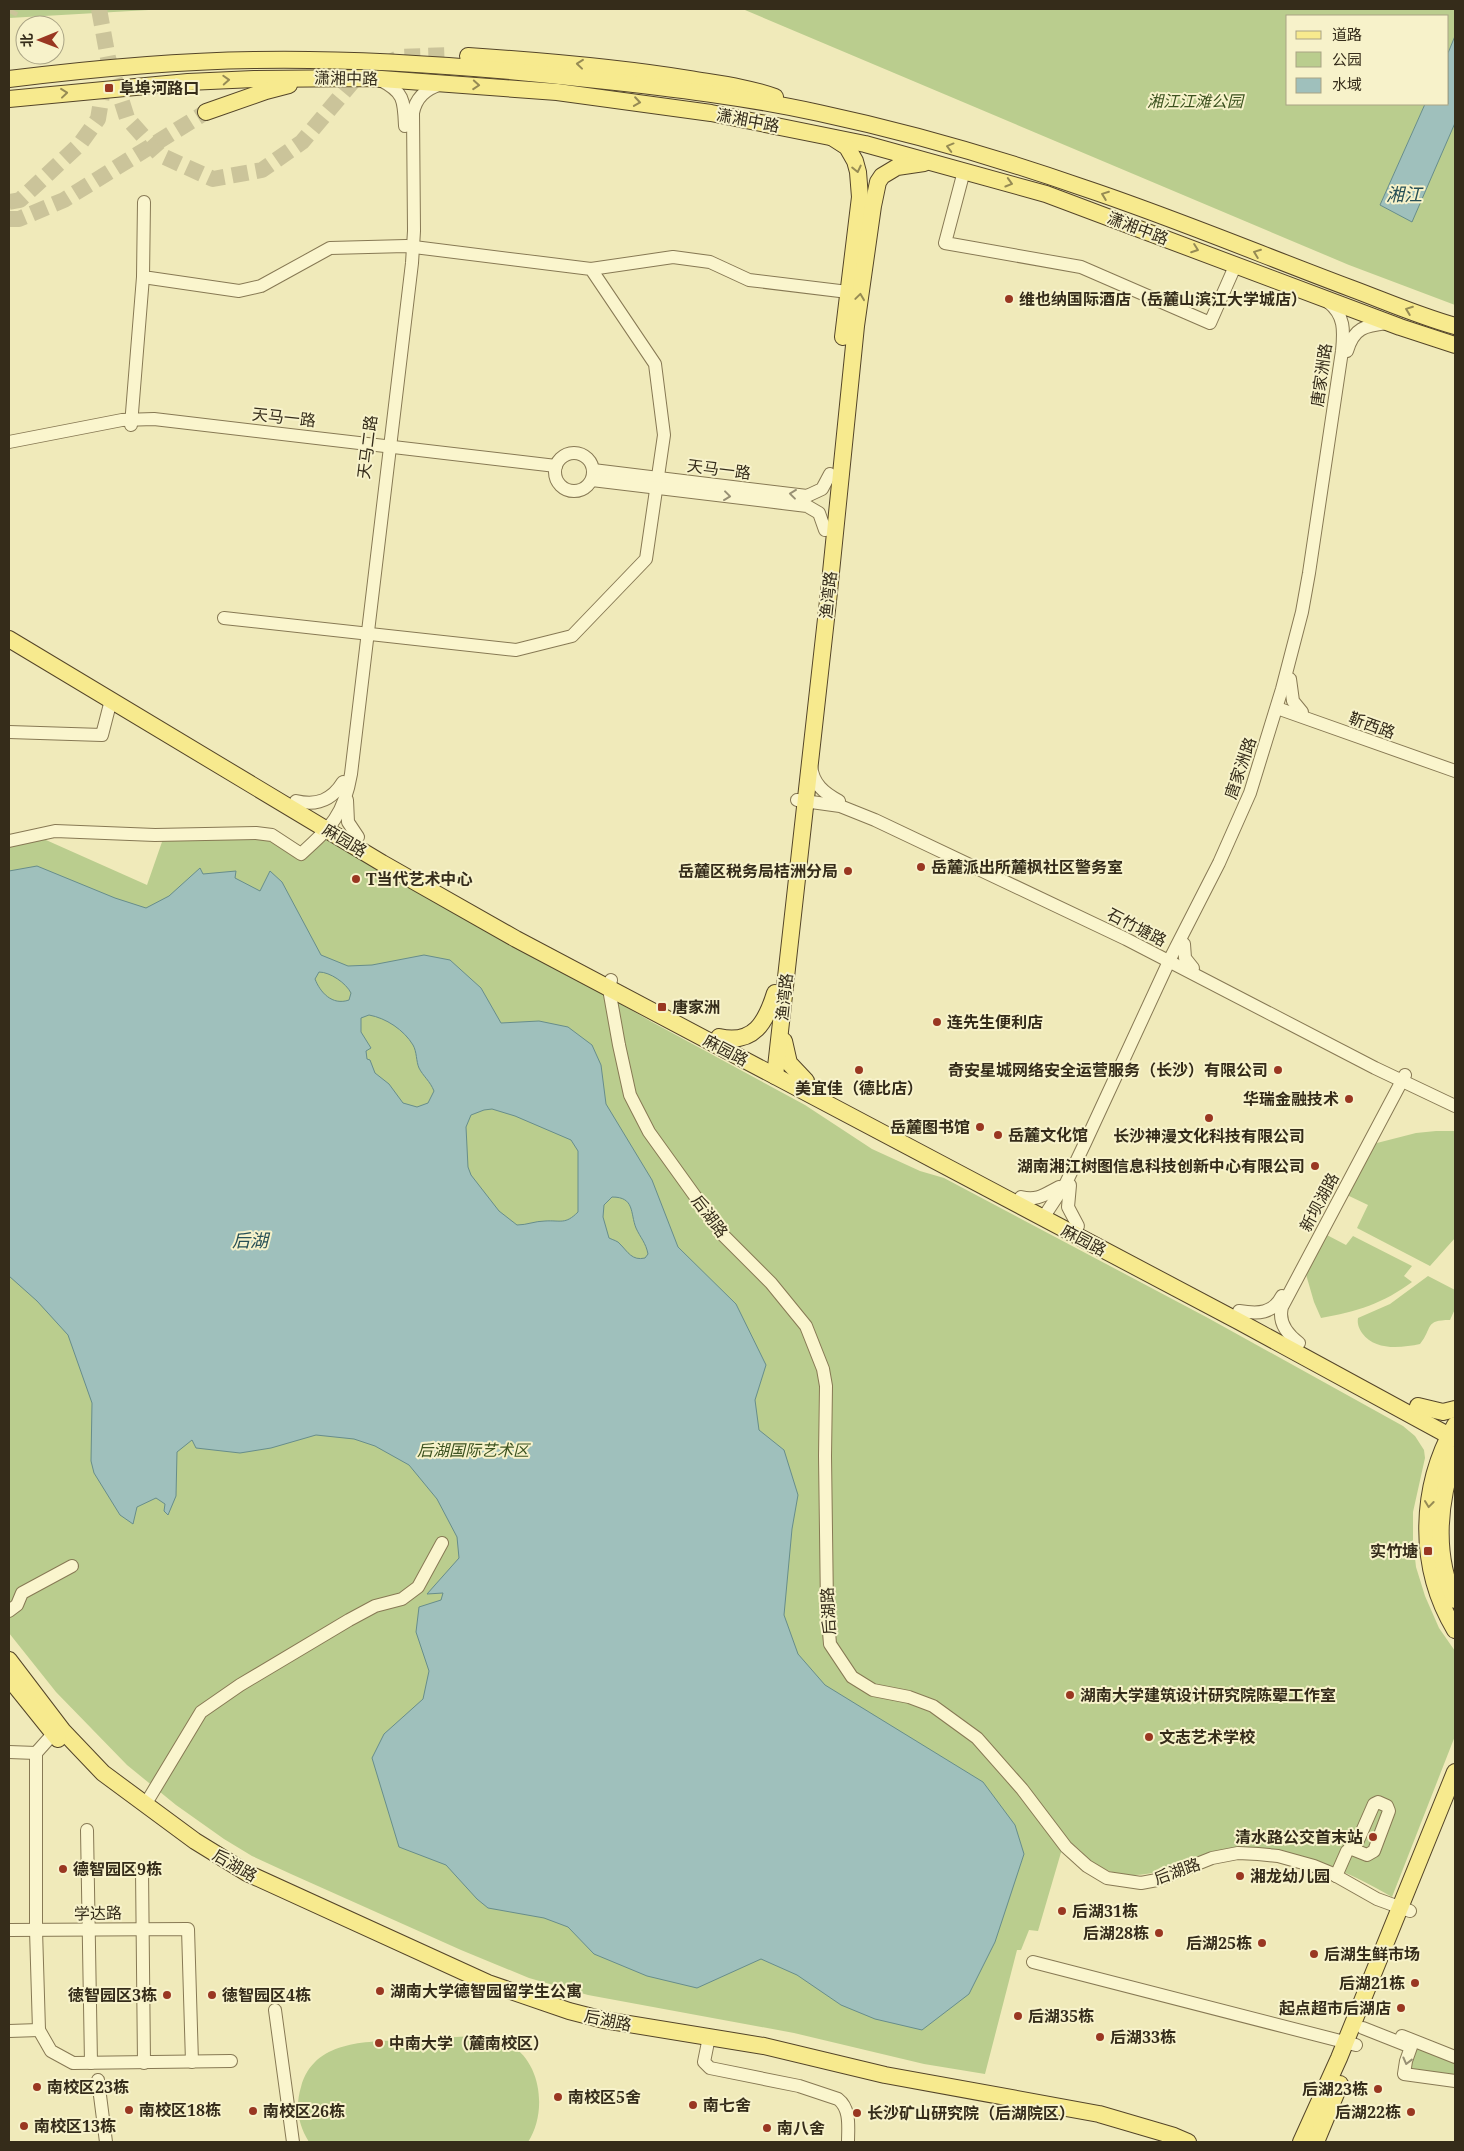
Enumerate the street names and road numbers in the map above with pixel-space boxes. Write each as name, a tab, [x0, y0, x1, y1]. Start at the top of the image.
street label: 潇湘中路	[314, 66, 378, 90]
street label: 潇湘中路	[714, 103, 782, 137]
street label: 潇湘中路	[1104, 206, 1172, 250]
street label: 唐家洲路	[1306, 342, 1336, 408]
street label: 天马一路	[251, 403, 317, 431]
street label: 天马二路	[352, 414, 382, 480]
street label: 天马一路	[686, 454, 752, 484]
street label: 渔湾路	[815, 570, 841, 620]
street label: 靳西路	[1346, 706, 1398, 744]
street label: 唐家洲路	[1219, 734, 1261, 802]
street label: 麻园路	[319, 818, 371, 862]
street label: 石竹塘路	[1103, 903, 1171, 951]
street label: 渔湾路	[771, 972, 797, 1022]
street label: 麻园路	[700, 1029, 752, 1071]
street label: 新坝湖路	[1294, 1169, 1344, 1235]
street label: 后湖路	[687, 1190, 733, 1242]
street label: 麻园路	[1058, 1219, 1110, 1261]
street label: 后湖路	[816, 1586, 840, 1636]
street label: 后湖路	[209, 1843, 261, 1887]
street label: 后湖路	[1151, 1852, 1203, 1890]
street label: 学达路	[74, 1902, 122, 1924]
street label: 后湖路	[582, 2004, 634, 2036]

